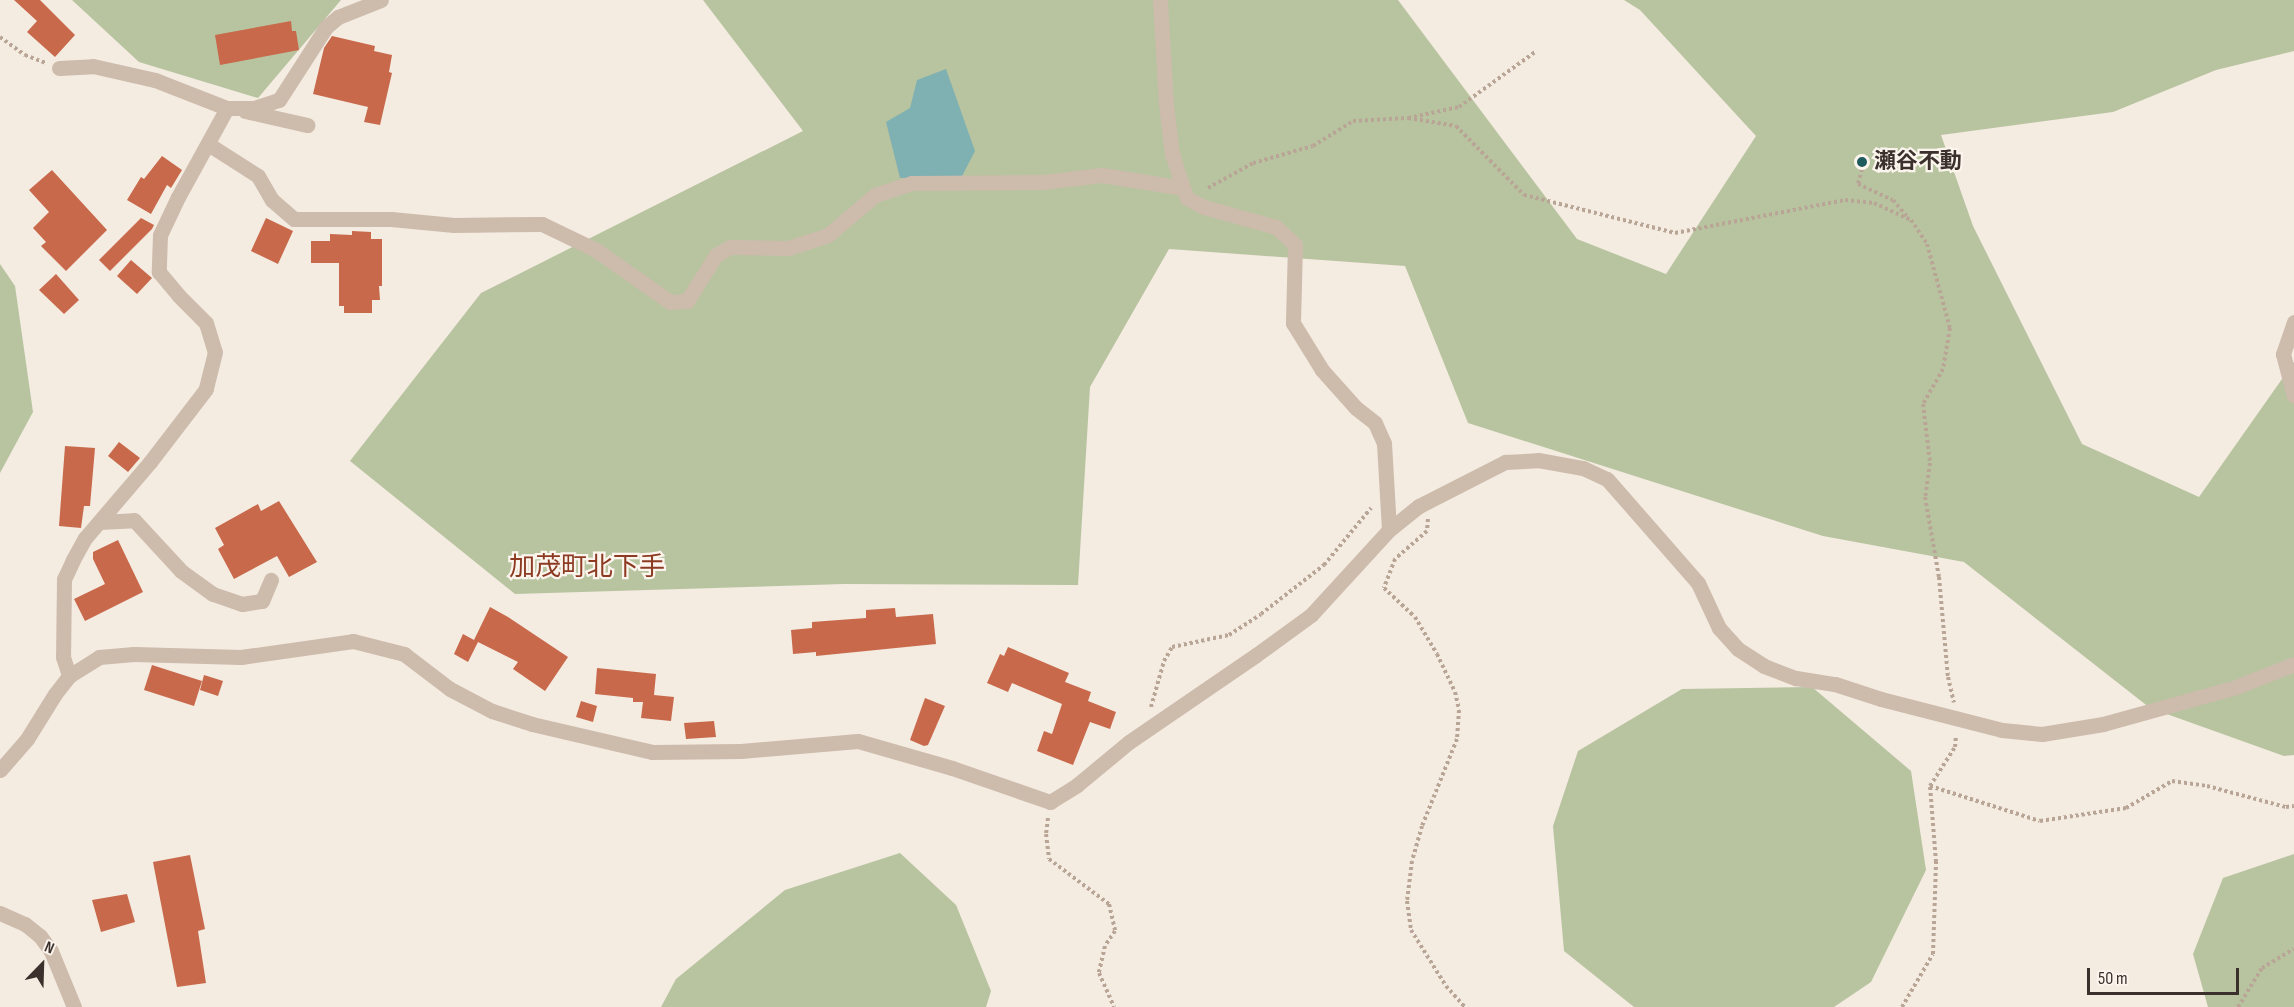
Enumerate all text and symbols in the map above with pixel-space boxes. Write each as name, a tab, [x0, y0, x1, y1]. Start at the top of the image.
place label: 瀬谷不動	[1874, 149, 1962, 175]
marker: 瀬谷不動	[1855, 155, 1869, 169]
district label: 加茂町北下手	[509, 552, 665, 584]
north arrow	[12, 935, 72, 995]
text: N	[42, 938, 57, 958]
scale bar	[2090, 956, 2242, 994]
text: 50 m	[2098, 968, 2128, 989]

